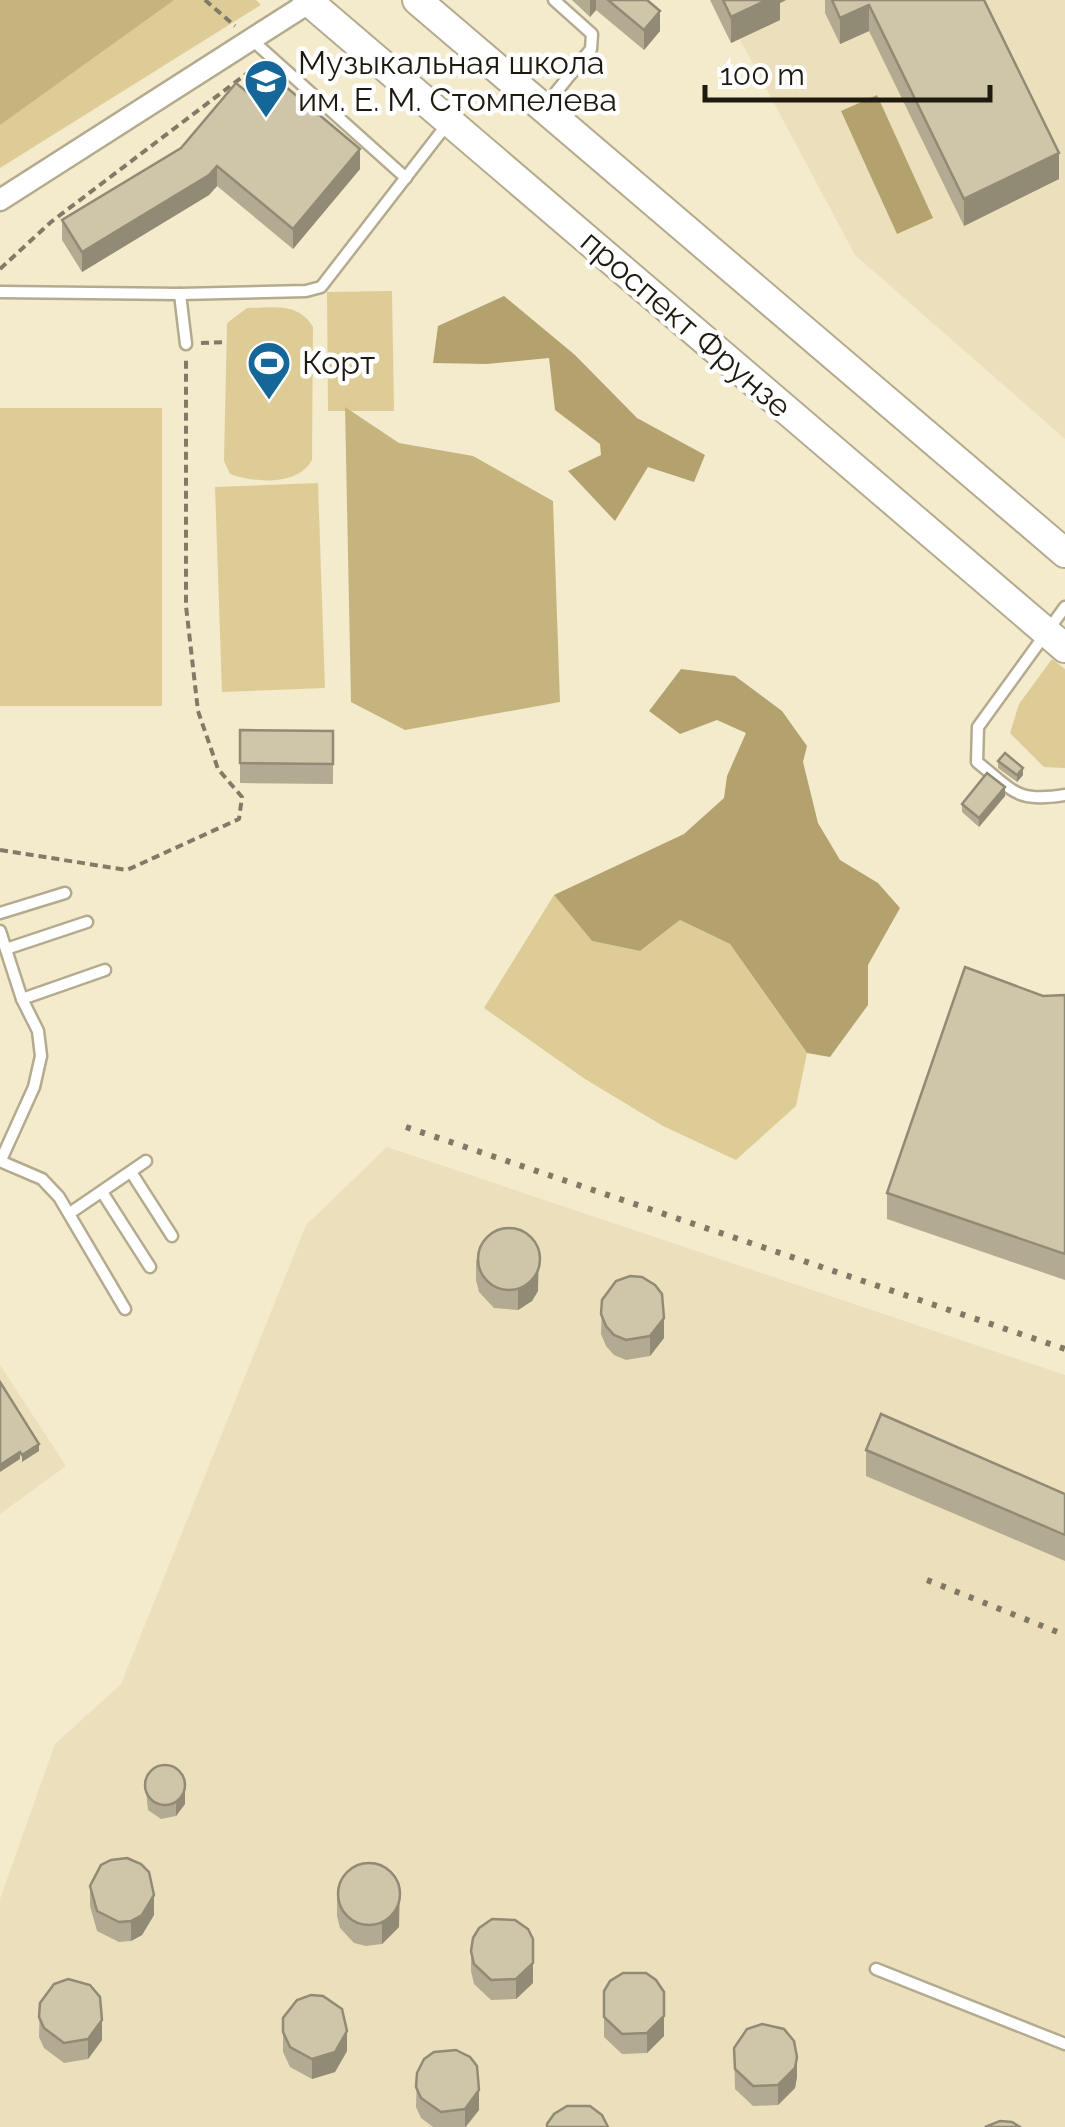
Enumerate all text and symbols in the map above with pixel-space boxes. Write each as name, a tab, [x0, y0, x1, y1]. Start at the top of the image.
scale bar	[705, 40, 990, 102]
place label: Музыкальная школа им. Е. М. Стомпелева	[298, 44, 617, 118]
text: 100 m	[720, 57, 805, 92]
school or university icon: Музыкальная школа им. Е. М. Стомпелева	[243, 58, 289, 119]
street label: проспект Фрунзе	[574, 222, 799, 425]
sports icon: Корт	[246, 340, 292, 401]
place label: Корт	[302, 344, 375, 381]

